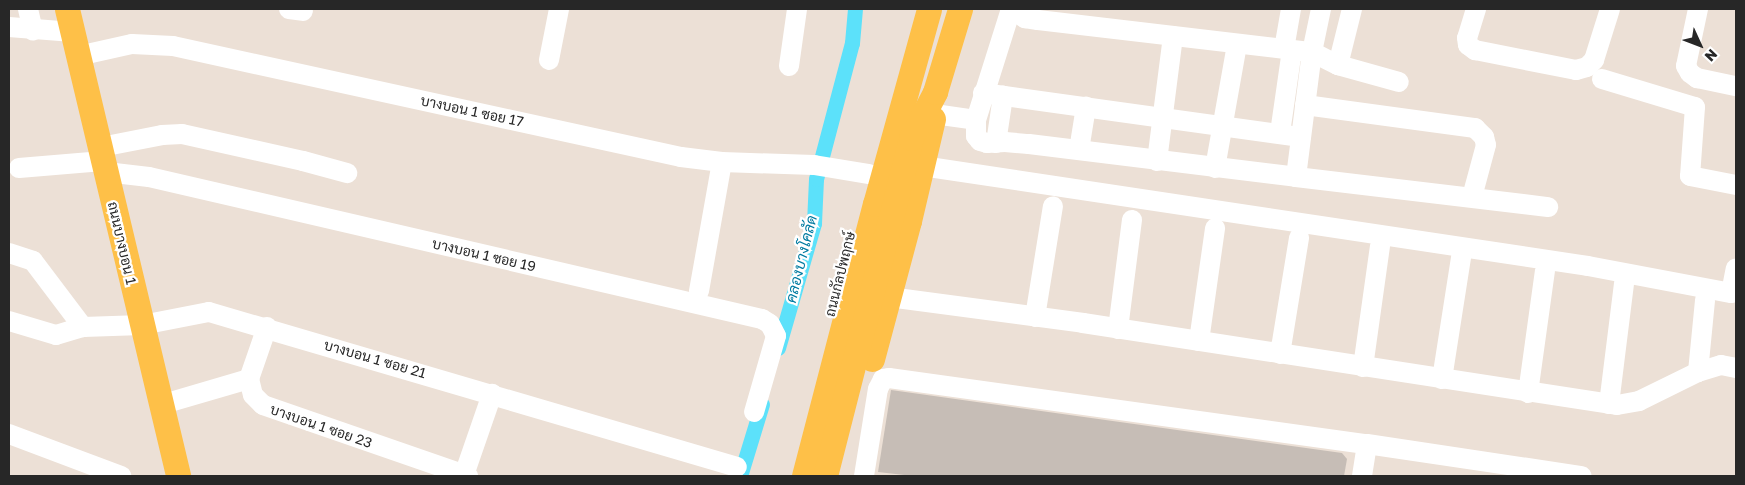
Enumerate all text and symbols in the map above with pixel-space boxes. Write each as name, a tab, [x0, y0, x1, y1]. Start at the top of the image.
north arrow	[1675, 20, 1725, 70]
text: N	[1701, 46, 1721, 65]
street label: บางบอน 1 ซอย 17	[419, 92, 525, 130]
street label: ถนนบางบอน 1	[104, 200, 140, 286]
water label: คลองบางโคลัด	[781, 213, 821, 305]
street label: ถนนกัลปพฤกษ์	[821, 230, 859, 318]
street label: บางบอน 1 ซอย 19	[431, 235, 537, 275]
street label: บางบอน 1 ซอย 21	[322, 336, 428, 382]
street label: บางบอน 1 ซอย 23	[268, 401, 374, 451]

